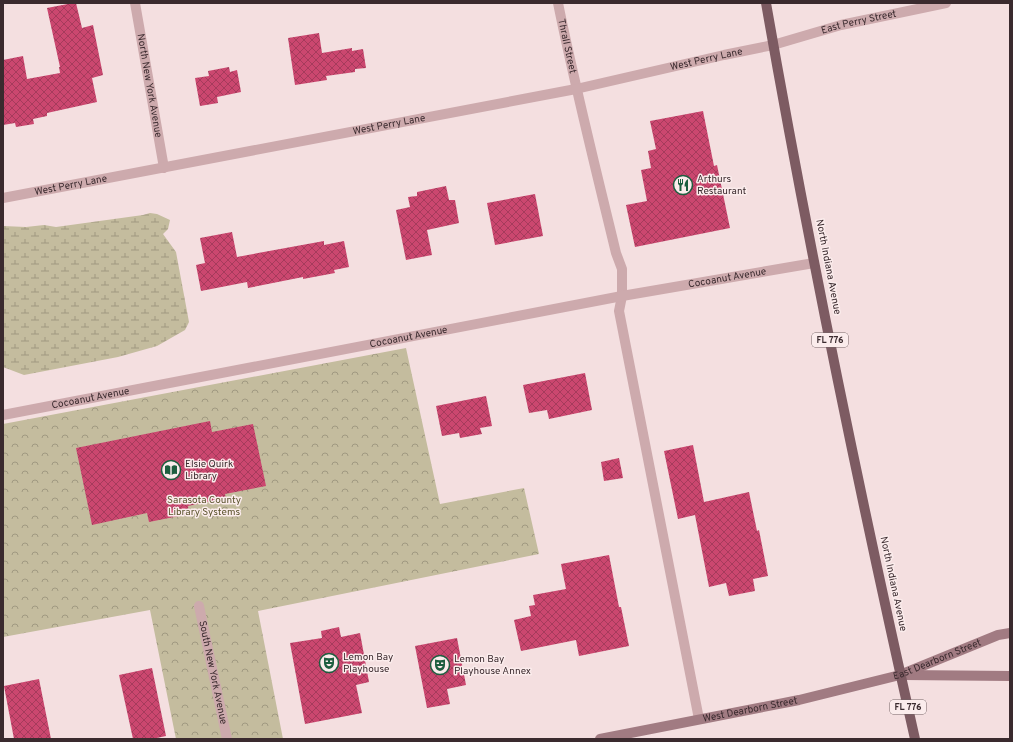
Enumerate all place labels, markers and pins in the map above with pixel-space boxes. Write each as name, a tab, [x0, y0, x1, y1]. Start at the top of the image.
place label: Arthurs Restaurant	[697, 173, 746, 198]
restaurant icon: Arthurs Restaurant	[672, 174, 694, 196]
place label: Elsie Quirk Library	[185, 458, 233, 483]
library icon: Elsie Quirk Library	[160, 459, 182, 481]
place label: Lemon Bay Playhouse	[343, 651, 393, 676]
theatre icon: Lemon Bay Playhouse	[318, 652, 340, 674]
place label: Lemon Bay Playhouse Annex	[454, 653, 531, 678]
theatre icon: Lemon Bay Playhouse Annex	[429, 654, 451, 676]

